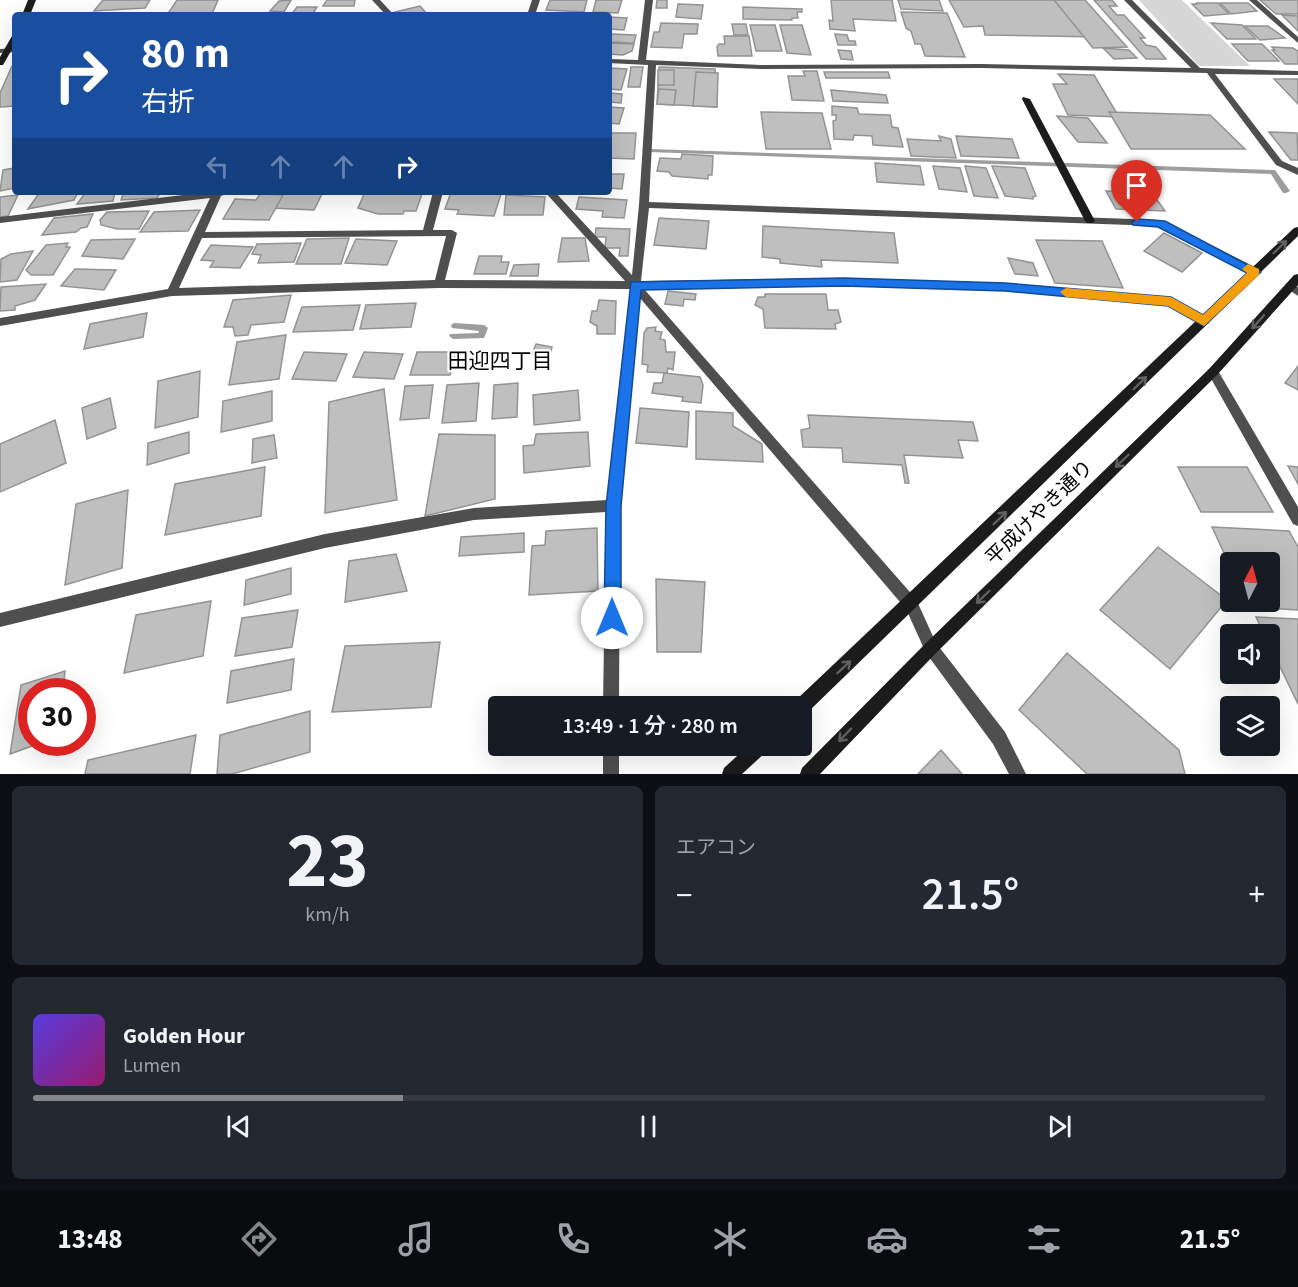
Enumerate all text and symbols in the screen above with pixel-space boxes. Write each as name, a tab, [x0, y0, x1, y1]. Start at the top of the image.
text: 80 m	[141, 24, 230, 84]
icon: right	[42, 36, 120, 114]
text: 右折	[141, 83, 195, 122]
icon: left	[201, 150, 234, 183]
icon: ahead	[264, 150, 297, 183]
icon: ahead	[327, 150, 360, 183]
icon: right	[390, 150, 423, 183]
pin	[1111, 160, 1162, 222]
icon: arrive	[1120, 169, 1153, 202]
one-way arrow	[1273, 240, 1288, 254]
one-way arrow	[1251, 314, 1265, 329]
district label: 田迎四丁目	[448, 346, 553, 376]
one-way arrow	[1133, 375, 1148, 390]
one-way arrow	[1115, 453, 1130, 468]
street label: 平成けやき通り	[980, 454, 1100, 571]
one-way arrow	[992, 511, 1007, 526]
north arrow	[1220, 552, 1280, 612]
map controls	[1220, 552, 1280, 756]
position arrow	[580, 586, 644, 650]
one-way arrow	[975, 590, 990, 604]
button: sound	[1220, 624, 1280, 684]
one-way arrow	[836, 660, 851, 675]
speed limit sign: 30	[18, 678, 96, 756]
button: layers	[1220, 696, 1280, 756]
text: 13:49 · 1 分 · 280 m	[562, 710, 738, 742]
one-way arrow	[838, 728, 853, 743]
text: 23	[286, 806, 369, 917]
text: エアコン	[676, 834, 756, 862]
text: 21.5°	[922, 863, 1019, 927]
text: −	[676, 872, 692, 919]
text: +	[1249, 872, 1265, 919]
text: km/h	[305, 901, 350, 929]
text: Golden Hour	[123, 1020, 245, 1052]
text: Lumen	[123, 1052, 181, 1080]
icon: previous	[222, 1110, 255, 1143]
icon: pause	[632, 1110, 665, 1143]
icon: next	[1043, 1110, 1076, 1143]
icon: directions	[238, 1218, 280, 1260]
icon: music	[395, 1218, 437, 1260]
icon: phone	[552, 1218, 594, 1260]
icon: climate	[709, 1218, 751, 1260]
icon: car	[866, 1218, 908, 1260]
icon: filters	[1023, 1218, 1065, 1260]
text: 13:48	[58, 1220, 123, 1259]
text: 21.5°	[1180, 1220, 1240, 1259]

